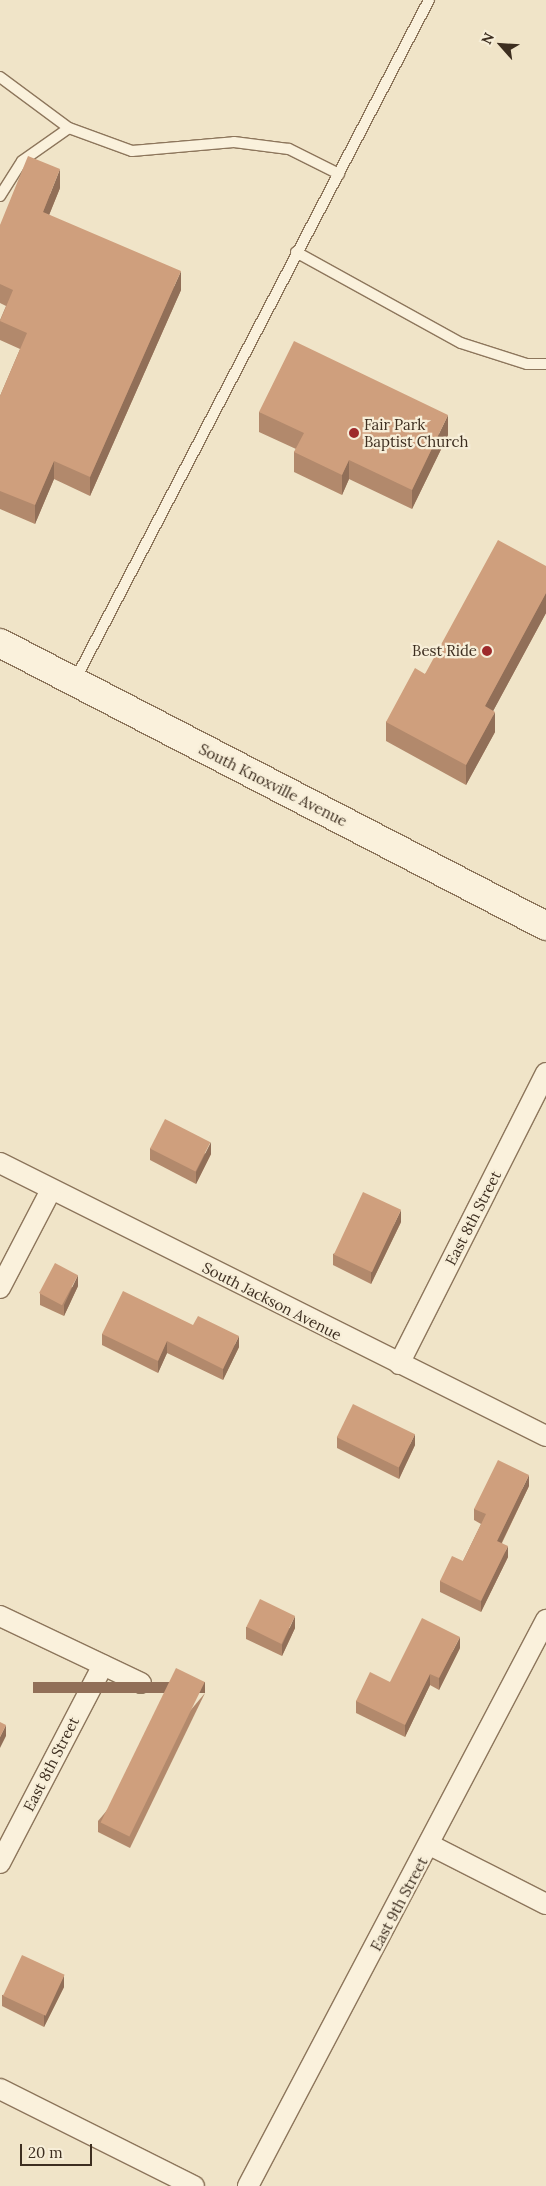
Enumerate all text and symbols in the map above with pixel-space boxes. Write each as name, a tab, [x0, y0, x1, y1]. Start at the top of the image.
north arrow	[476, 20, 526, 70]
text: N	[477, 30, 498, 47]
place label: Fair Park Baptist Church	[364, 415, 469, 450]
marker: Fair Park Baptist Church	[348, 427, 360, 439]
place label: Best Ride	[412, 642, 477, 660]
marker: Best Ride	[481, 645, 493, 657]
street label: South Knoxville Avenue	[196, 740, 350, 830]
street label: East 8th Street	[441, 1168, 505, 1268]
street label: South Jackson Avenue	[199, 1258, 345, 1344]
street label: East 8th Street	[19, 1714, 83, 1814]
street label: East 9th Street	[367, 1854, 431, 1954]
scale bar	[22, 2134, 95, 2166]
text: 20 m	[28, 2143, 63, 2162]

